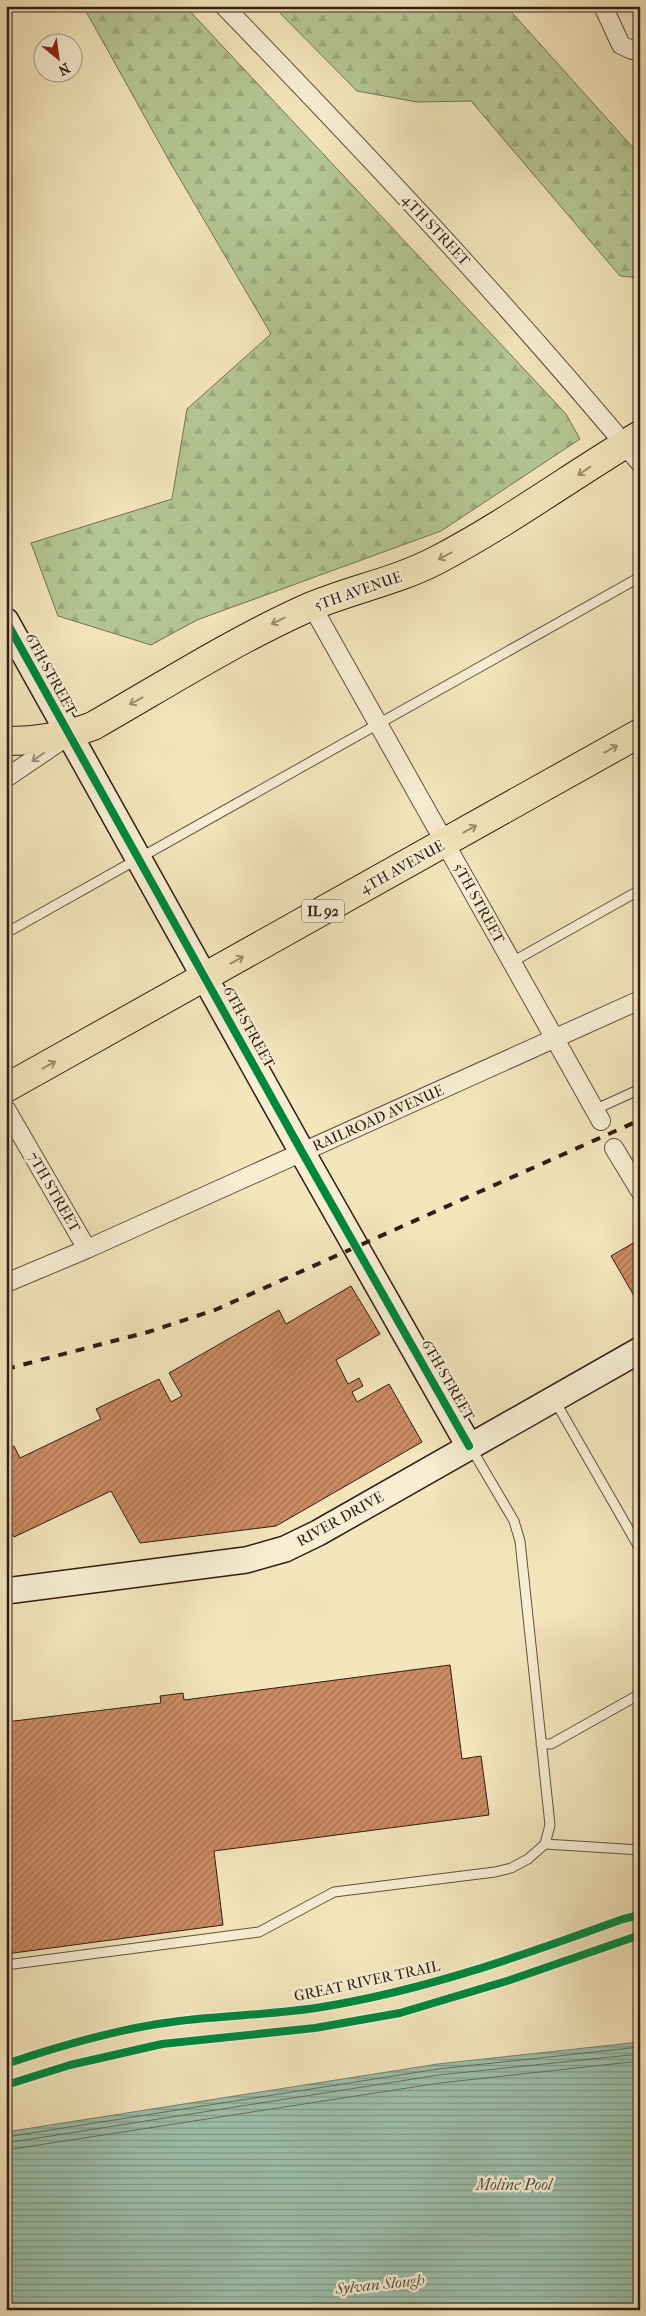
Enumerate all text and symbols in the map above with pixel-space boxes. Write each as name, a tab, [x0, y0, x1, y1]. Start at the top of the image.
north arrow	[32, 32, 82, 82]
text: N	[55, 59, 73, 79]
street label: 4TH STREET	[398, 191, 474, 270]
one-way arrow	[577, 466, 591, 476]
one-way arrow	[438, 552, 453, 561]
street label: 5TH AVENUE	[312, 568, 404, 614]
one-way arrow	[271, 617, 286, 627]
street label: 6TH STREET	[21, 630, 81, 719]
one-way arrow	[130, 697, 144, 707]
one-way arrow	[604, 743, 618, 753]
one-way arrow	[31, 752, 45, 762]
one-way arrow	[462, 823, 476, 833]
street label: 4TH AVENUE	[357, 836, 447, 898]
street label: 5TH STREET	[450, 860, 509, 947]
road number: IL 92	[302, 899, 344, 922]
one-way arrow	[229, 955, 244, 965]
street label: 6TH STREET	[219, 983, 279, 1072]
one-way arrow	[41, 1060, 56, 1069]
street label: RAILROAD AVENUE	[310, 1081, 446, 1155]
street label: 7TH STREET	[24, 1149, 85, 1236]
street label: 6TH STREET	[418, 1336, 479, 1424]
street label: RIVER DRIVE	[293, 1488, 387, 1550]
street label: GREAT RIVER TRAIL	[292, 1957, 442, 2005]
water label: Moline Pool	[475, 2175, 554, 2194]
water label: Sylvan Slough	[333, 2270, 426, 2298]

